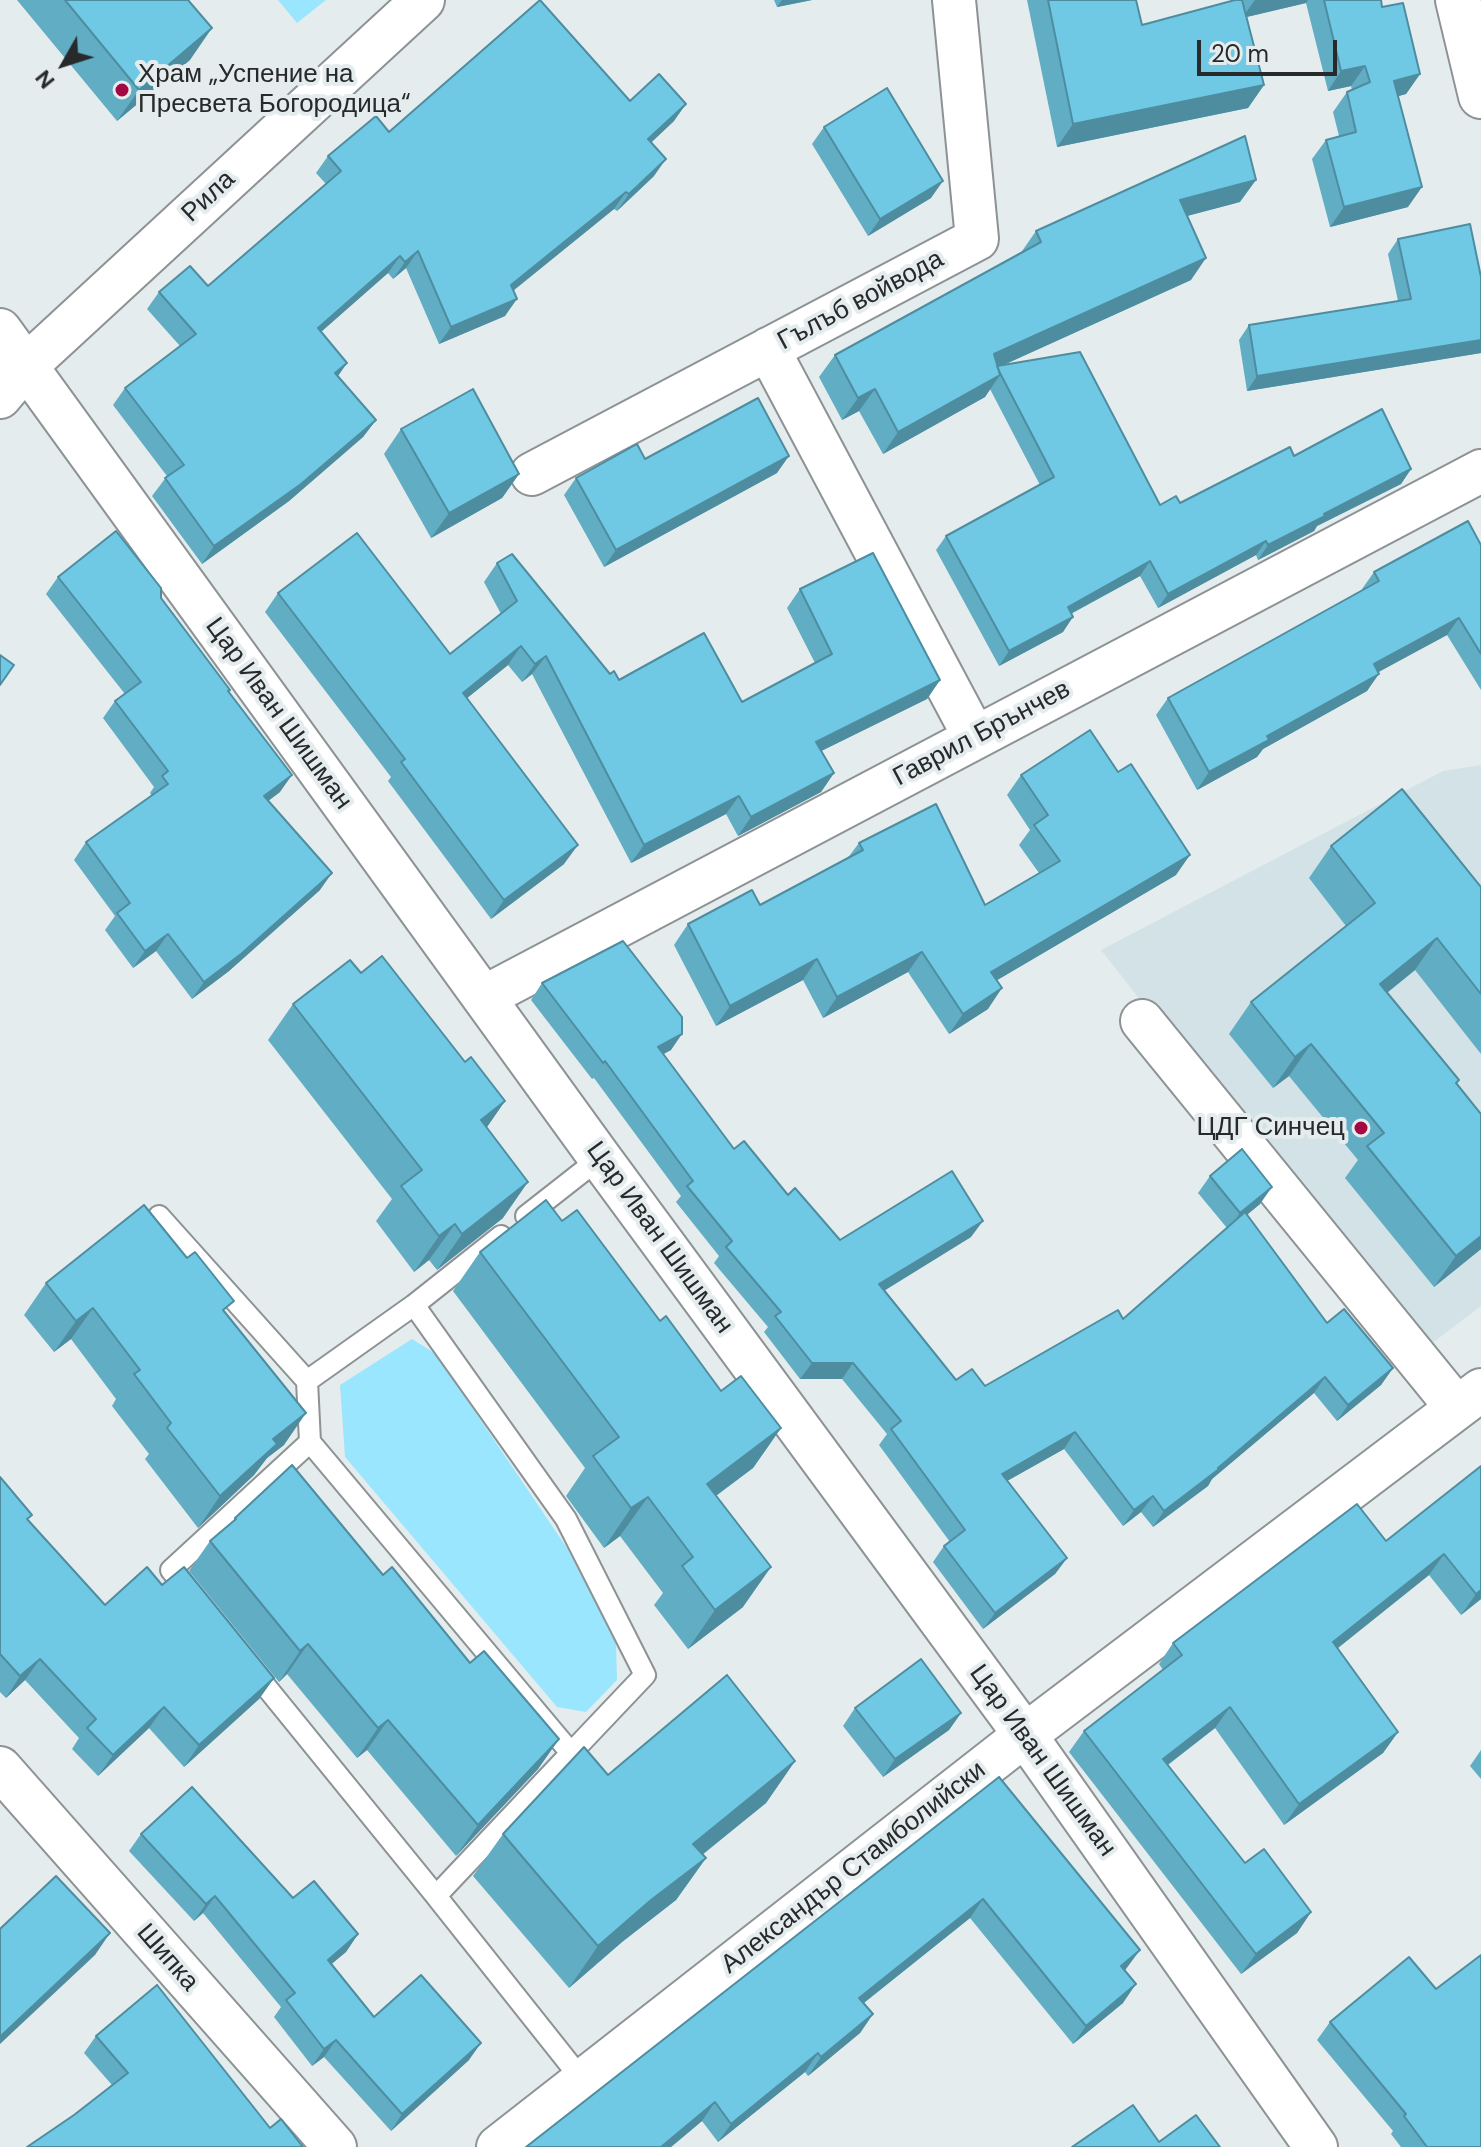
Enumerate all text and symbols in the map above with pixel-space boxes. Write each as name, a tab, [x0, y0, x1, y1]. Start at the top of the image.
north arrow	[24, 24, 104, 104]
scale bar	[1201, 24, 1341, 74]
text: 20 m	[1211, 38, 1269, 69]
place label: Храм „Успение на Пресвета Богородица“	[138, 59, 411, 120]
text: N	[29, 64, 61, 95]
marker: Храм „Успение на Пресвета Богородица“	[113, 81, 131, 99]
street label: Рила	[176, 165, 242, 229]
street label: Гълъб войвода	[773, 244, 949, 358]
street label: Цар Иван Шишман	[198, 612, 358, 816]
street label: Гаврил Брънчев	[888, 674, 1076, 794]
place label: ЦДГ Синчец	[1197, 1112, 1345, 1144]
marker: ЦДГ Синчец	[1352, 1119, 1370, 1137]
street label: Цар Иван Шишман	[579, 1136, 739, 1340]
street label: Цар Иван Шишман	[962, 1659, 1122, 1863]
street label: Александър Стамболийски	[716, 1755, 992, 1981]
street label: Шипка	[129, 1918, 205, 1998]

